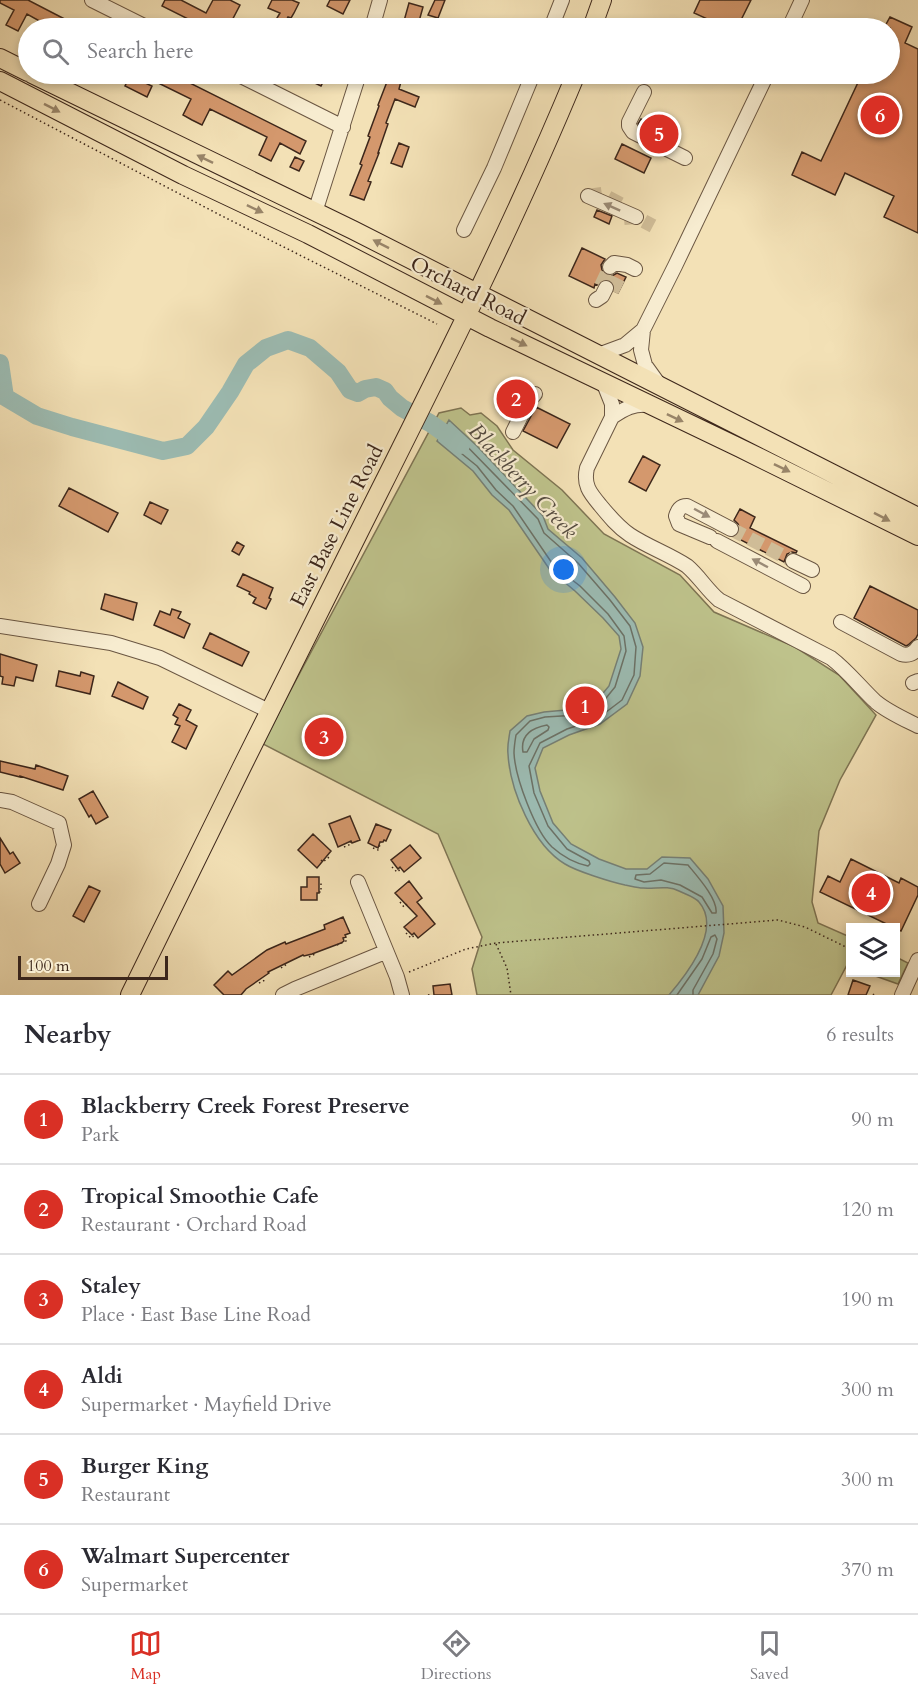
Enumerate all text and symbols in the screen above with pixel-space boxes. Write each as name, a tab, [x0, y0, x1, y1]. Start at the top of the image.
search box	[18, 18, 900, 84]
icon: search	[39, 35, 72, 68]
text: Search here	[87, 36, 194, 66]
pin: 6	[860, 92, 900, 138]
one-way arrow	[44, 103, 61, 113]
pin: 5	[640, 112, 678, 156]
one-way arrow	[197, 154, 214, 164]
one-way arrow	[604, 202, 621, 211]
one-way arrow	[246, 205, 263, 214]
one-way arrow	[372, 240, 389, 249]
street label: Orchard Road	[405, 249, 531, 333]
one-way arrow	[425, 294, 443, 304]
one-way arrow	[511, 338, 528, 347]
pin: 2	[496, 376, 536, 422]
one-way arrow	[667, 413, 684, 422]
water label: Blackberry Creek	[461, 416, 585, 546]
street label: East Base Line Road	[284, 440, 390, 612]
one-way arrow	[774, 464, 791, 473]
one-way arrow	[693, 508, 710, 518]
one-way arrow	[873, 512, 891, 522]
your location	[549, 555, 578, 584]
one-way arrow	[751, 558, 768, 568]
pin: 1	[566, 684, 604, 728]
pin: 3	[304, 714, 344, 760]
pin: 4	[852, 870, 890, 916]
map controls	[846, 923, 900, 977]
button: layers	[846, 923, 900, 977]
scale bar	[18, 953, 168, 980]
text: 100 m	[27, 955, 69, 977]
text: Nearby	[24, 1017, 112, 1052]
text: 6 results	[826, 1021, 894, 1048]
text: Blackberry Creek Forest Preserve	[81, 1091, 410, 1121]
text: 1	[38, 1106, 49, 1133]
text: 90 m	[851, 1106, 894, 1133]
text: Park	[81, 1121, 119, 1148]
text: Tropical Smoothie Cafe	[81, 1181, 319, 1211]
text: 2	[38, 1196, 49, 1223]
text: 120 m	[841, 1196, 894, 1223]
text: Restaurant · Orchard Road	[81, 1211, 307, 1238]
text: Staley	[81, 1271, 141, 1301]
text: 3	[38, 1286, 49, 1313]
text: 190 m	[841, 1286, 894, 1313]
text: Place · East Base Line Road	[81, 1301, 311, 1328]
text: Aldi	[81, 1361, 123, 1391]
text: 4	[38, 1376, 49, 1403]
text: 300 m	[841, 1376, 894, 1403]
text: Supermarket · Mayfield Drive	[81, 1391, 332, 1418]
text: Burger King	[81, 1451, 208, 1481]
text: 5	[38, 1466, 49, 1493]
text: 300 m	[841, 1466, 894, 1493]
text: Restaurant	[81, 1481, 170, 1508]
text: Walmart Supercenter	[81, 1541, 290, 1571]
text: 6	[38, 1556, 49, 1583]
text: 370 m	[841, 1556, 894, 1583]
text: Supermarket	[81, 1571, 188, 1598]
tab: Map	[129, 1627, 162, 1685]
tab: Directions	[421, 1627, 491, 1685]
tab: Saved	[750, 1627, 789, 1685]

